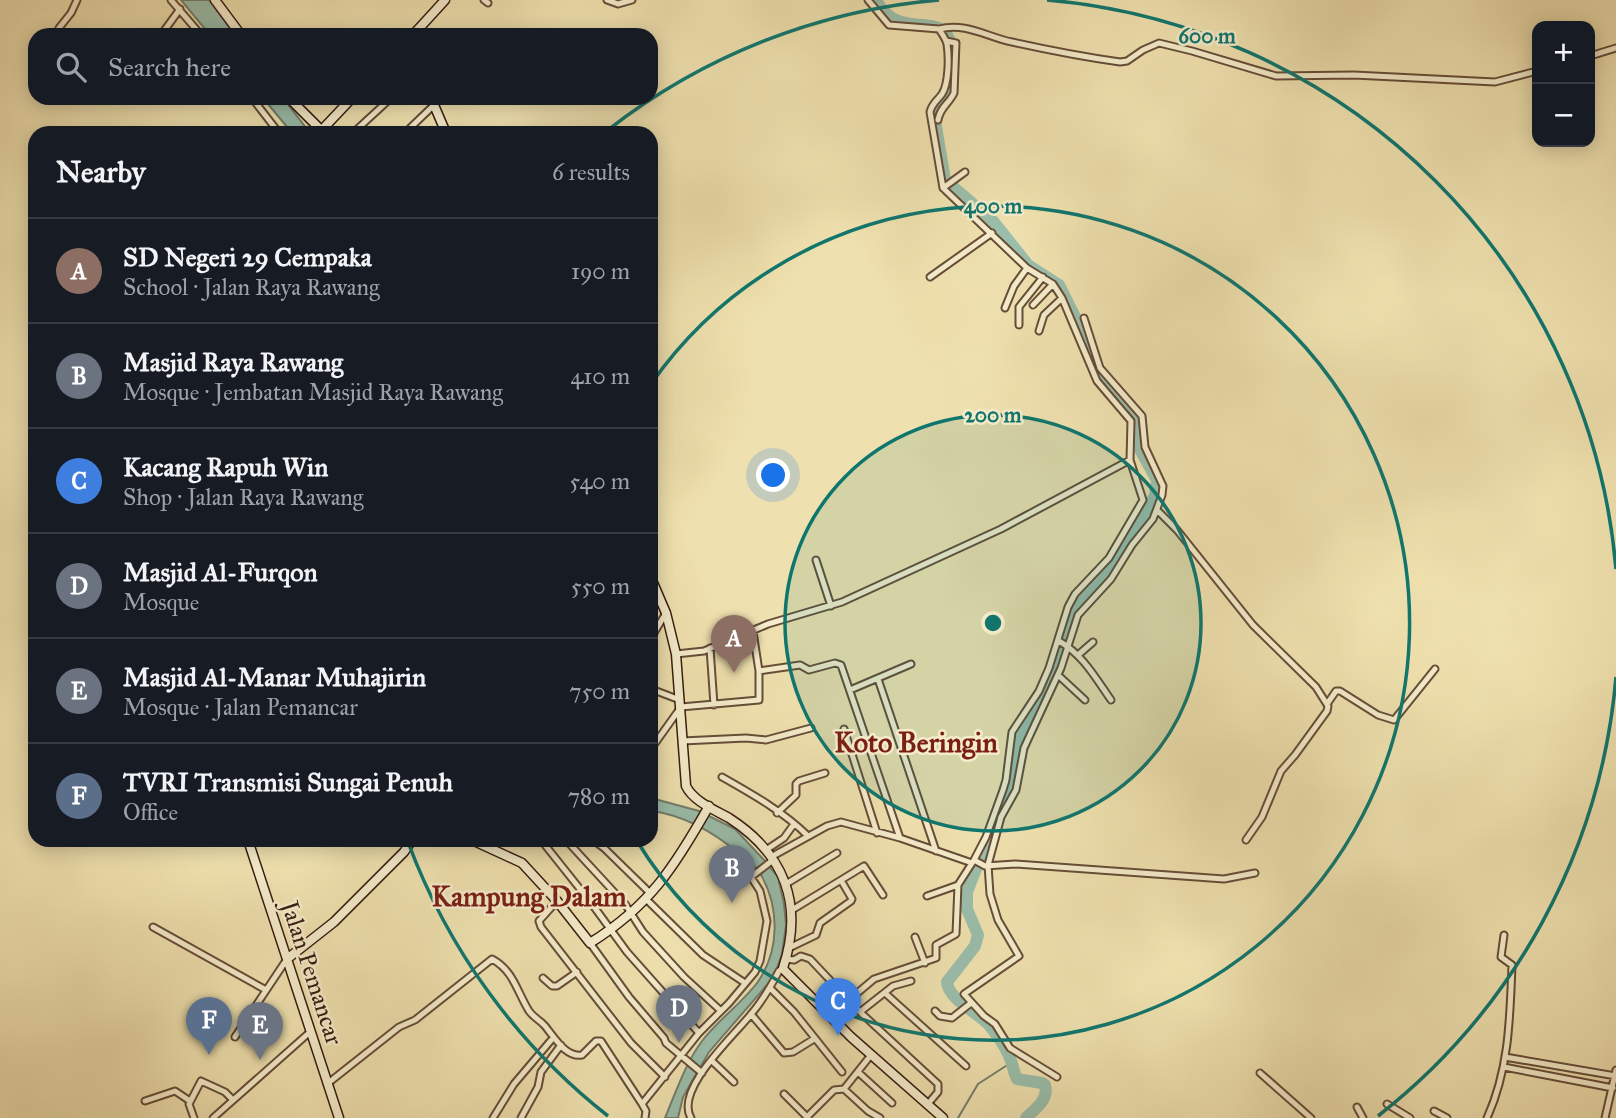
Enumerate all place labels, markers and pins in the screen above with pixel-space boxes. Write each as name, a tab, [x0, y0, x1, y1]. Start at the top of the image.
centre of rings	[981, 611, 1005, 635]
pin: A	[711, 615, 757, 673]
pin: B	[709, 845, 755, 903]
pin: C	[815, 978, 861, 1036]
pin: D	[656, 985, 702, 1043]
pin: F	[186, 997, 232, 1055]
pin: E	[237, 1002, 283, 1060]

